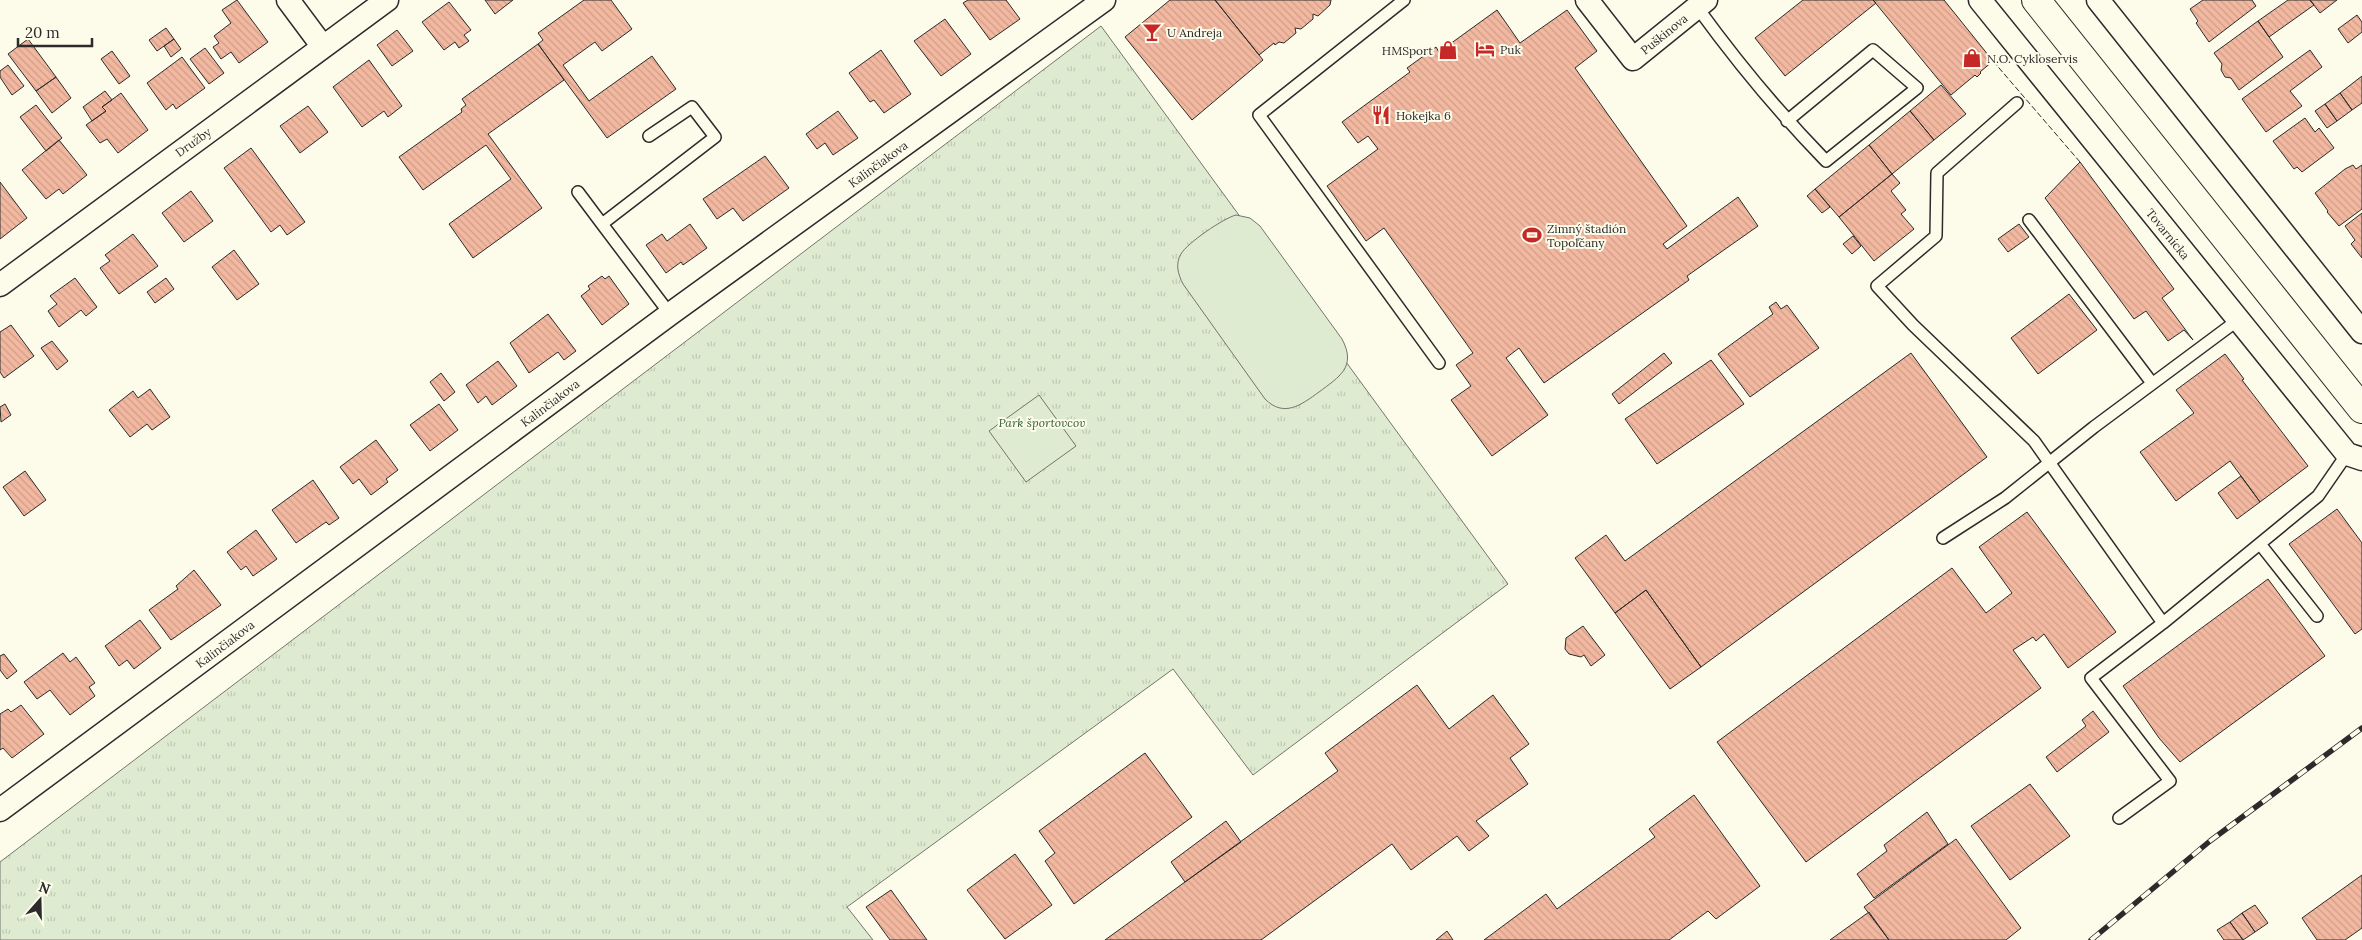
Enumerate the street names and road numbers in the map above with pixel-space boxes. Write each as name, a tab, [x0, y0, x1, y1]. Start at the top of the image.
street label: Puškinova	[1637, 10, 1691, 58]
street label: Družby	[172, 124, 214, 160]
street label: Kalinčiakova	[845, 137, 911, 191]
street label: Tovarnícka	[2143, 206, 2193, 262]
street label: Kalinčiakova	[518, 376, 582, 430]
street label: Kalinčiakova	[193, 617, 257, 671]

